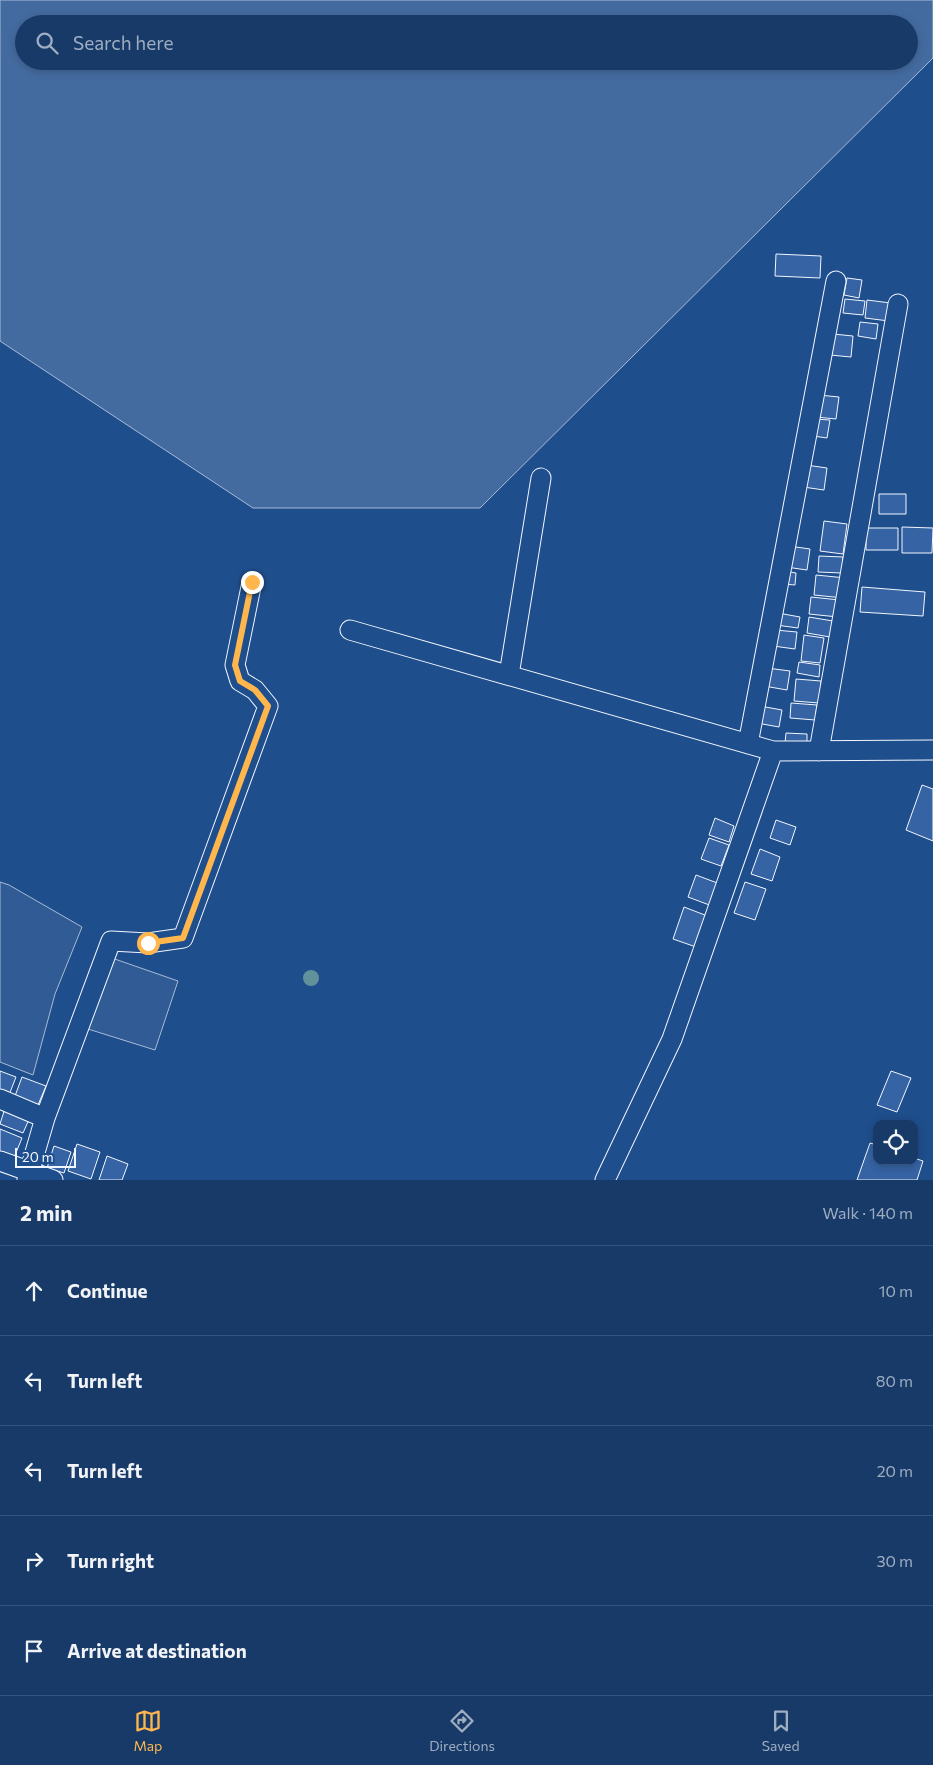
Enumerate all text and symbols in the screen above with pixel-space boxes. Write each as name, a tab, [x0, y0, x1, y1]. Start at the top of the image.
search box	[15, 15, 918, 70]
icon: search	[33, 29, 61, 57]
text: Search here	[73, 31, 173, 54]
route end	[241, 571, 264, 594]
route start	[137, 932, 160, 955]
map controls	[873, 1120, 918, 1165]
button: locate	[873, 1120, 918, 1165]
scale bar	[15, 1145, 76, 1168]
text: 20 m	[22, 1148, 54, 1165]
text: 2 min	[20, 1200, 72, 1225]
text: Walk · 140 m	[823, 1203, 913, 1222]
icon: ahead	[20, 1277, 48, 1305]
text: Continue	[67, 1279, 147, 1302]
text: 10 m	[879, 1281, 913, 1300]
icon: left	[20, 1367, 48, 1395]
text: Turn left	[67, 1369, 142, 1392]
text: 80 m	[876, 1371, 913, 1390]
icon: left	[20, 1457, 48, 1485]
text: Turn left	[67, 1459, 142, 1482]
text: 20 m	[877, 1461, 913, 1480]
icon: right	[20, 1547, 48, 1575]
text: Turn right	[67, 1549, 154, 1572]
text: 30 m	[876, 1551, 913, 1570]
icon: arrive	[20, 1637, 48, 1665]
text: Arrive at destination	[67, 1639, 247, 1662]
tab: Map	[133, 1707, 162, 1754]
tab: Directions	[429, 1707, 495, 1754]
tab: Saved	[762, 1707, 800, 1754]

